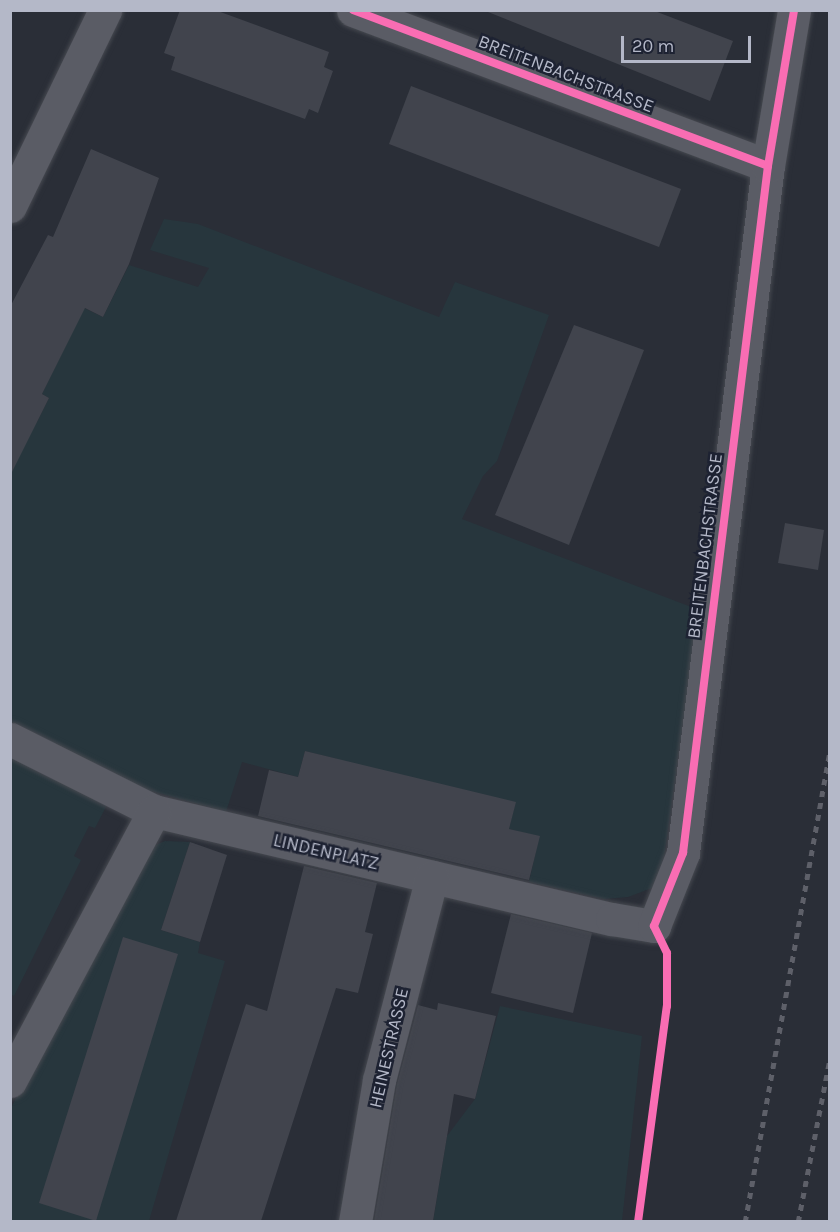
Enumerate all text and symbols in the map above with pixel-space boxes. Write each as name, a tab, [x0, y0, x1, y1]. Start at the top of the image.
scale bar	[624, 24, 754, 62]
street label: BREITENBACHSTRASSE	[475, 30, 657, 118]
text: 20 m	[632, 35, 674, 57]
street label: BREITENBACHSTRASSE	[683, 452, 727, 640]
street label: LINDENPLATZ	[271, 829, 381, 875]
street label: HEINESTRASSE	[365, 986, 413, 1110]

